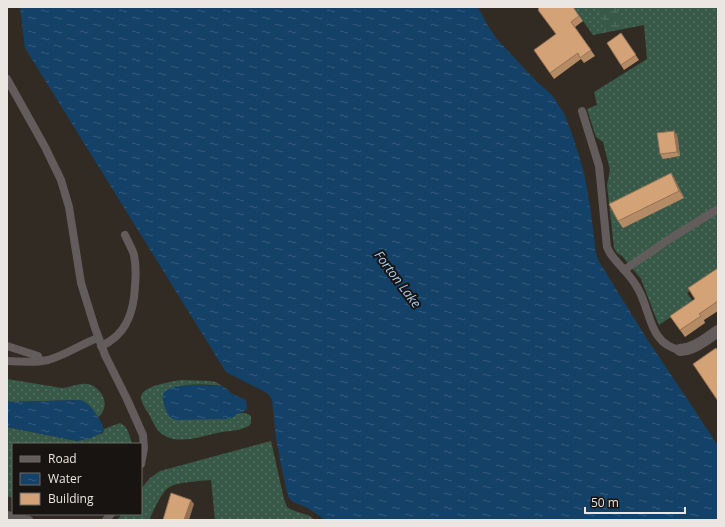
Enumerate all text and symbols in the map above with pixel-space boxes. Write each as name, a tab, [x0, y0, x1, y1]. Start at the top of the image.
water label: Forton Lake	[370, 247, 426, 312]
legend	[12, 443, 142, 515]
text: Road	[48, 450, 77, 467]
text: Water	[48, 470, 82, 487]
scale bar	[585, 489, 685, 515]
text: Building	[48, 490, 94, 507]
text: 50 m	[591, 494, 619, 511]

